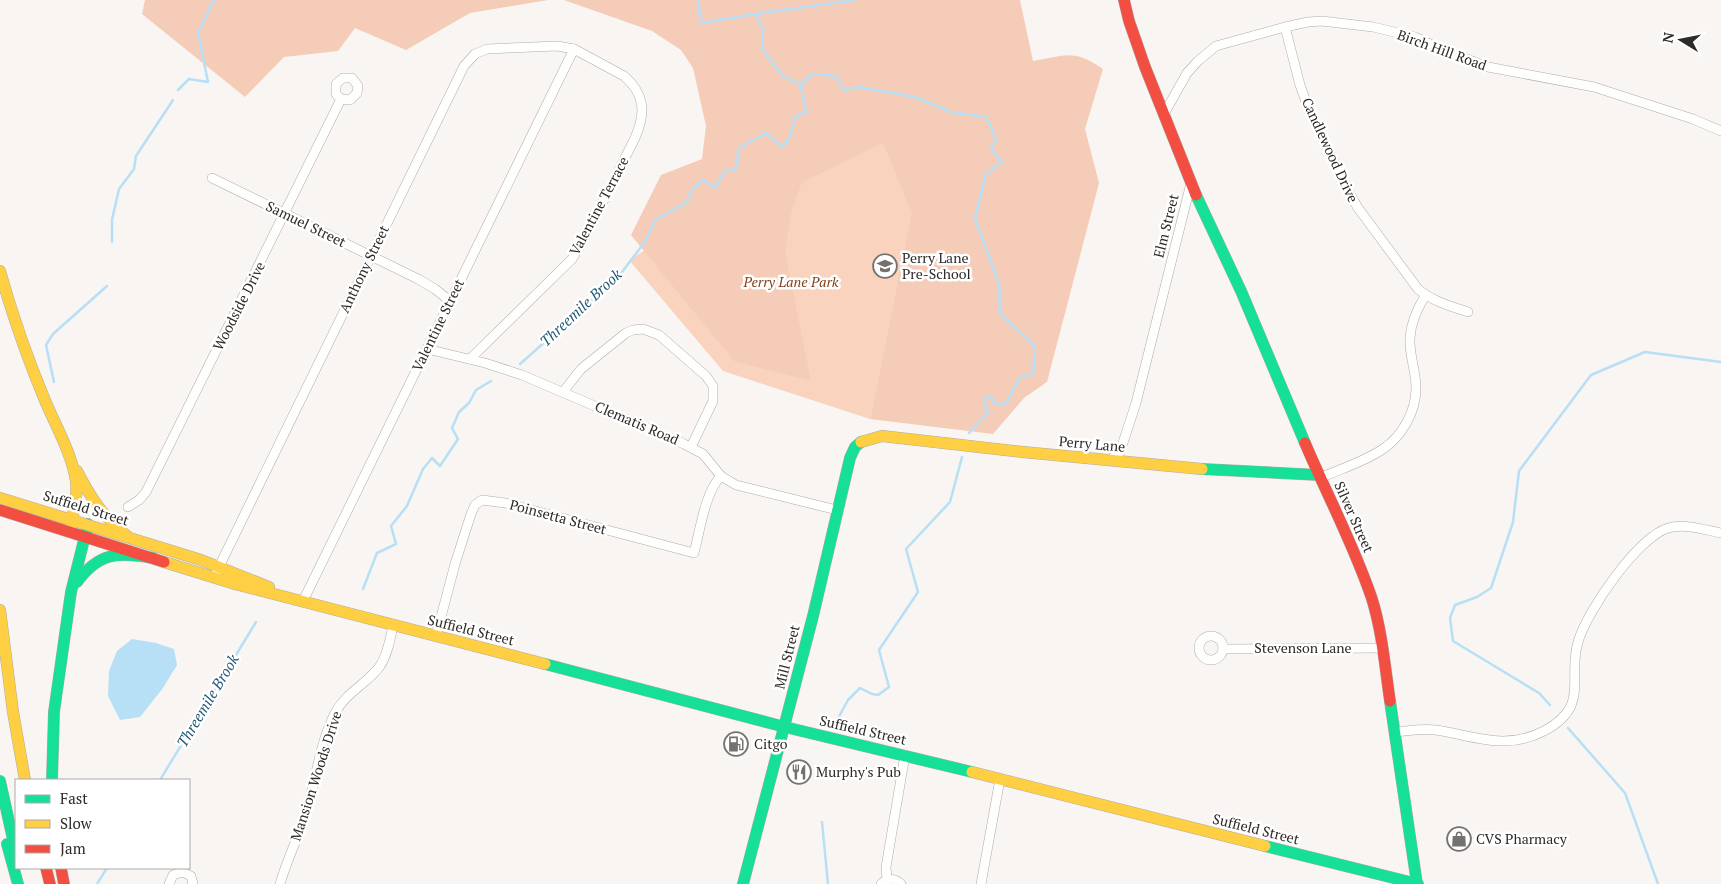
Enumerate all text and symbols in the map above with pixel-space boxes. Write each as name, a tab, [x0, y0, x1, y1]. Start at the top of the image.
north arrow	[1656, 15, 1706, 65]
street label: Birch Hill Road	[1395, 25, 1490, 75]
text: N	[1657, 30, 1678, 45]
street label: Candlewood Drive	[1298, 94, 1363, 205]
street label: Valentine Terrace	[565, 153, 633, 258]
street label: Elm Street	[1148, 191, 1183, 260]
street label: Samuel Street	[263, 196, 350, 251]
street label: Anthony Street	[334, 221, 393, 316]
place label: Perry Lane Pre-School	[902, 248, 971, 283]
school or university icon: Perry Lane Pre-School	[872, 253, 898, 279]
street label: Woodside Drive	[208, 258, 269, 353]
water label: Threemile Brook	[535, 264, 626, 350]
park label: Perry Lane Park	[742, 272, 839, 291]
street label: Valentine Street	[407, 275, 468, 374]
street label: Clematis Road	[592, 396, 682, 449]
street label: Perry Lane	[1058, 431, 1126, 456]
street label: Silver Street	[1330, 478, 1379, 556]
street label: Suffield Street	[41, 485, 132, 530]
street label: Poinsetta Street	[508, 494, 609, 539]
street label: Suffield Street	[426, 610, 517, 650]
street label: Mill Street	[769, 622, 804, 691]
street label: Stevenson Lane	[1254, 638, 1352, 657]
water label: Threemile Brook	[172, 650, 243, 751]
street label: Mansion Woods Drive	[286, 708, 346, 843]
street label: Suffield Street	[818, 710, 909, 749]
fuel station icon: Citgo	[723, 731, 749, 757]
place label: Citgo	[754, 734, 788, 753]
restaurant icon: Murphy's Pub	[786, 759, 812, 785]
place label: Murphy's Pub	[816, 762, 901, 781]
legend	[15, 779, 190, 869]
text: Fast	[60, 788, 88, 808]
street label: Suffield Street	[1211, 809, 1302, 849]
text: Slow	[60, 813, 93, 833]
shop icon: CVS Pharmacy	[1446, 826, 1472, 852]
place label: CVS Pharmacy	[1476, 829, 1568, 848]
text: Jam	[60, 838, 86, 858]

